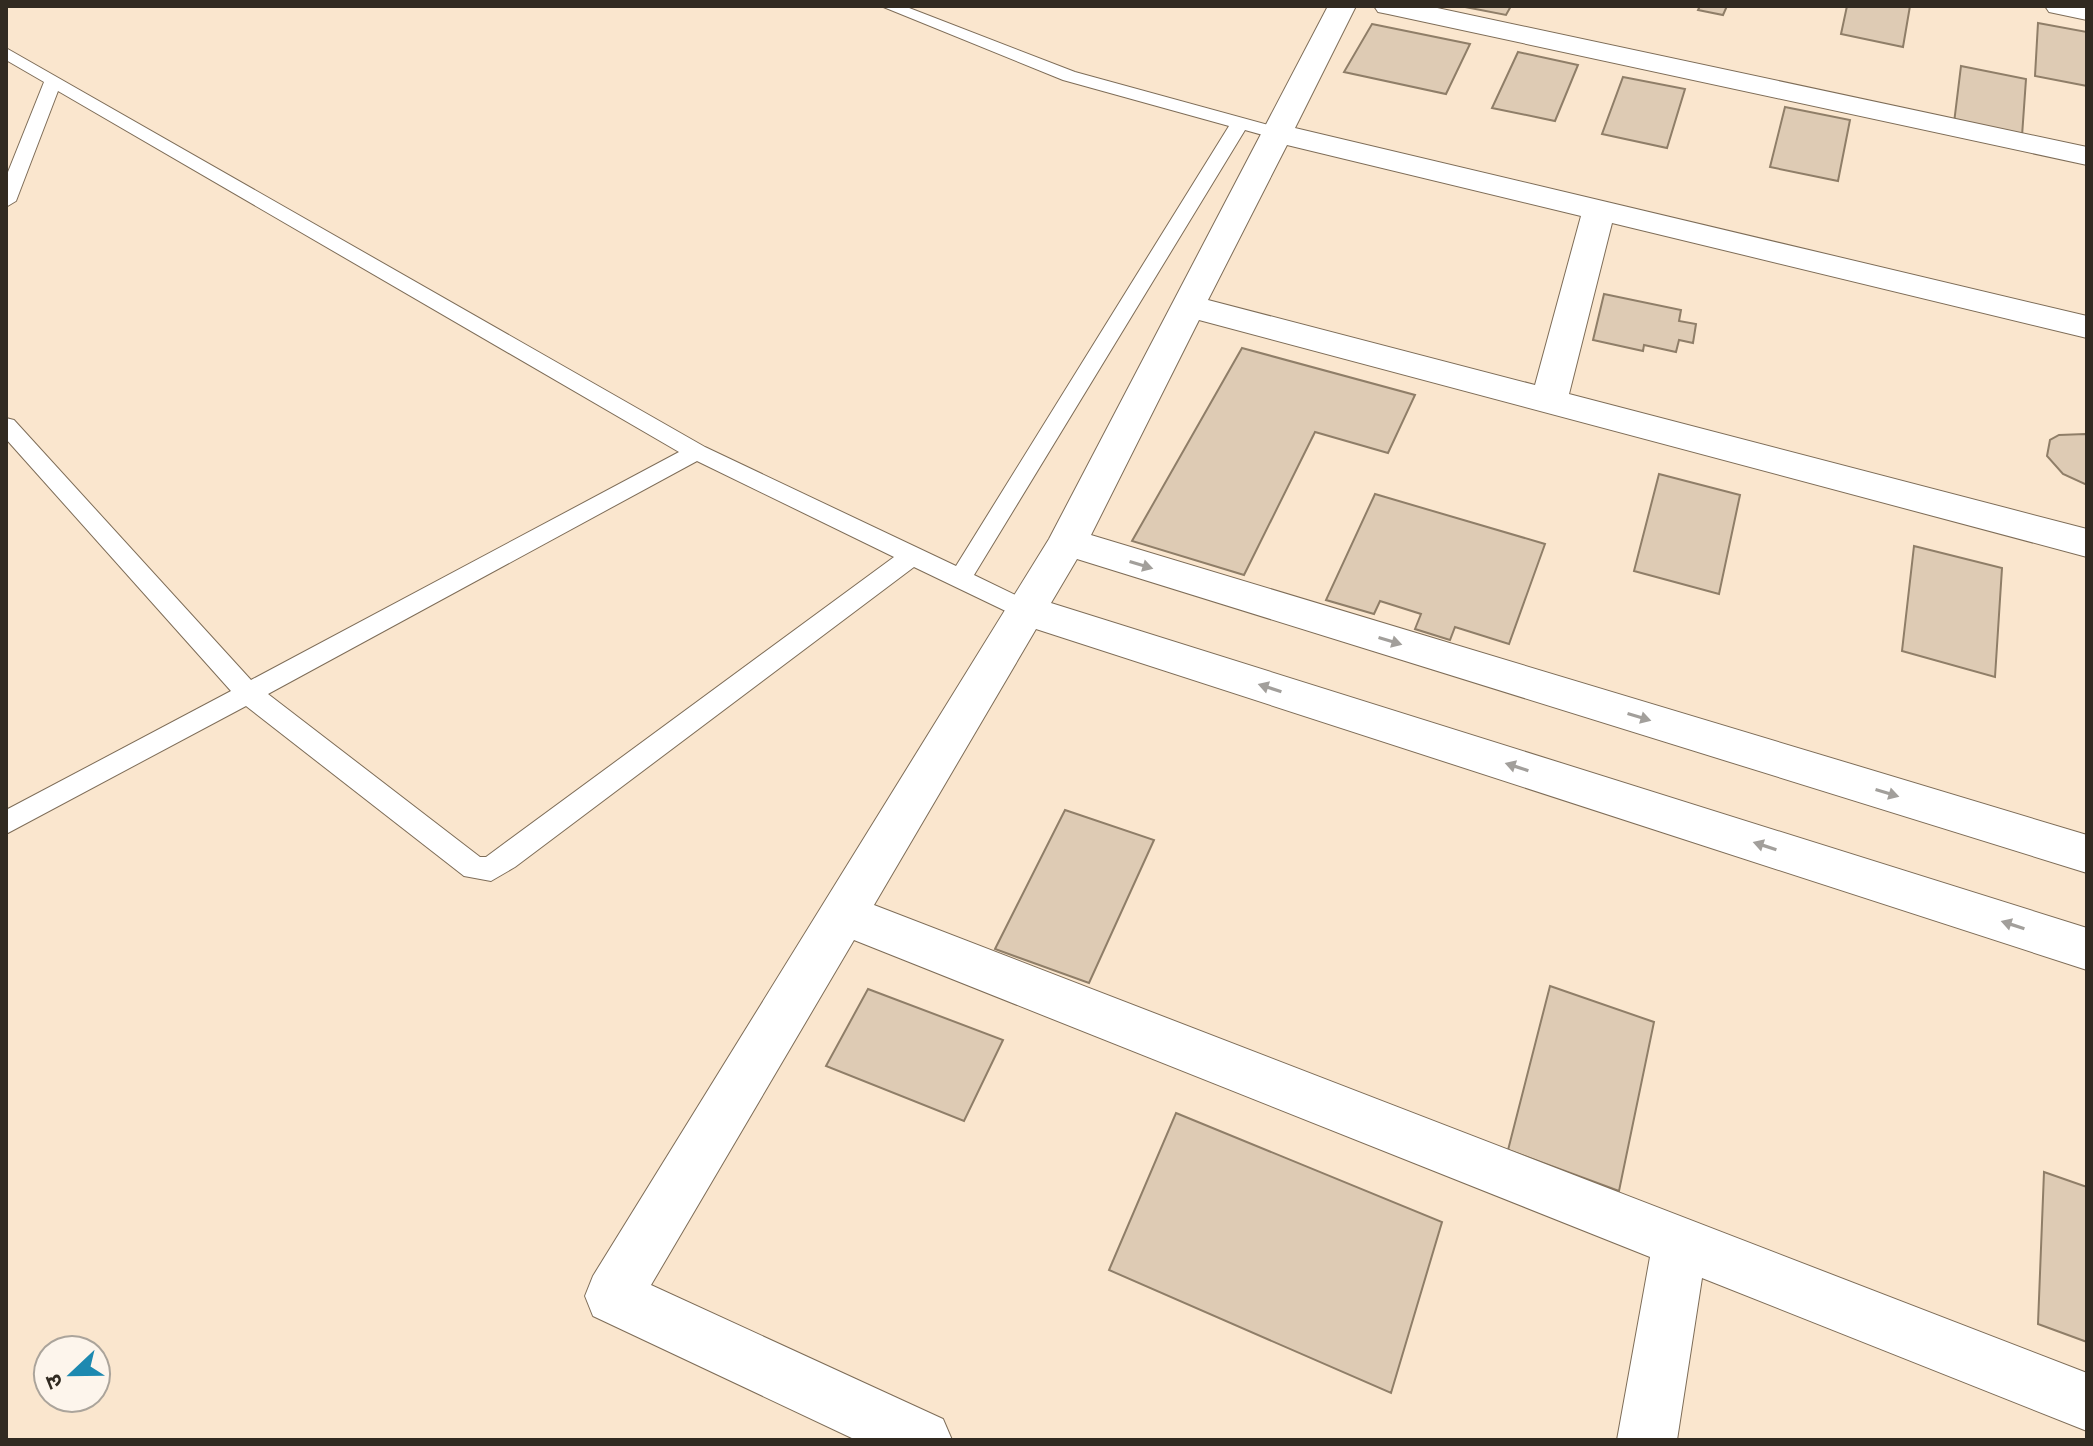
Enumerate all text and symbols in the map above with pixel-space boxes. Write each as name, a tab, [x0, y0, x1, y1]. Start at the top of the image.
one-way arrow	[1130, 559, 1154, 571]
one-way arrow	[1378, 635, 1402, 648]
one-way arrow	[1257, 681, 1281, 694]
one-way arrow	[1627, 711, 1651, 724]
one-way arrow	[1505, 760, 1529, 773]
one-way arrow	[1876, 787, 1900, 800]
one-way arrow	[1753, 839, 1777, 852]
one-way arrow	[2000, 918, 2024, 931]
north arrow	[32, 1334, 112, 1414]
text: उ	[36, 1369, 69, 1393]

